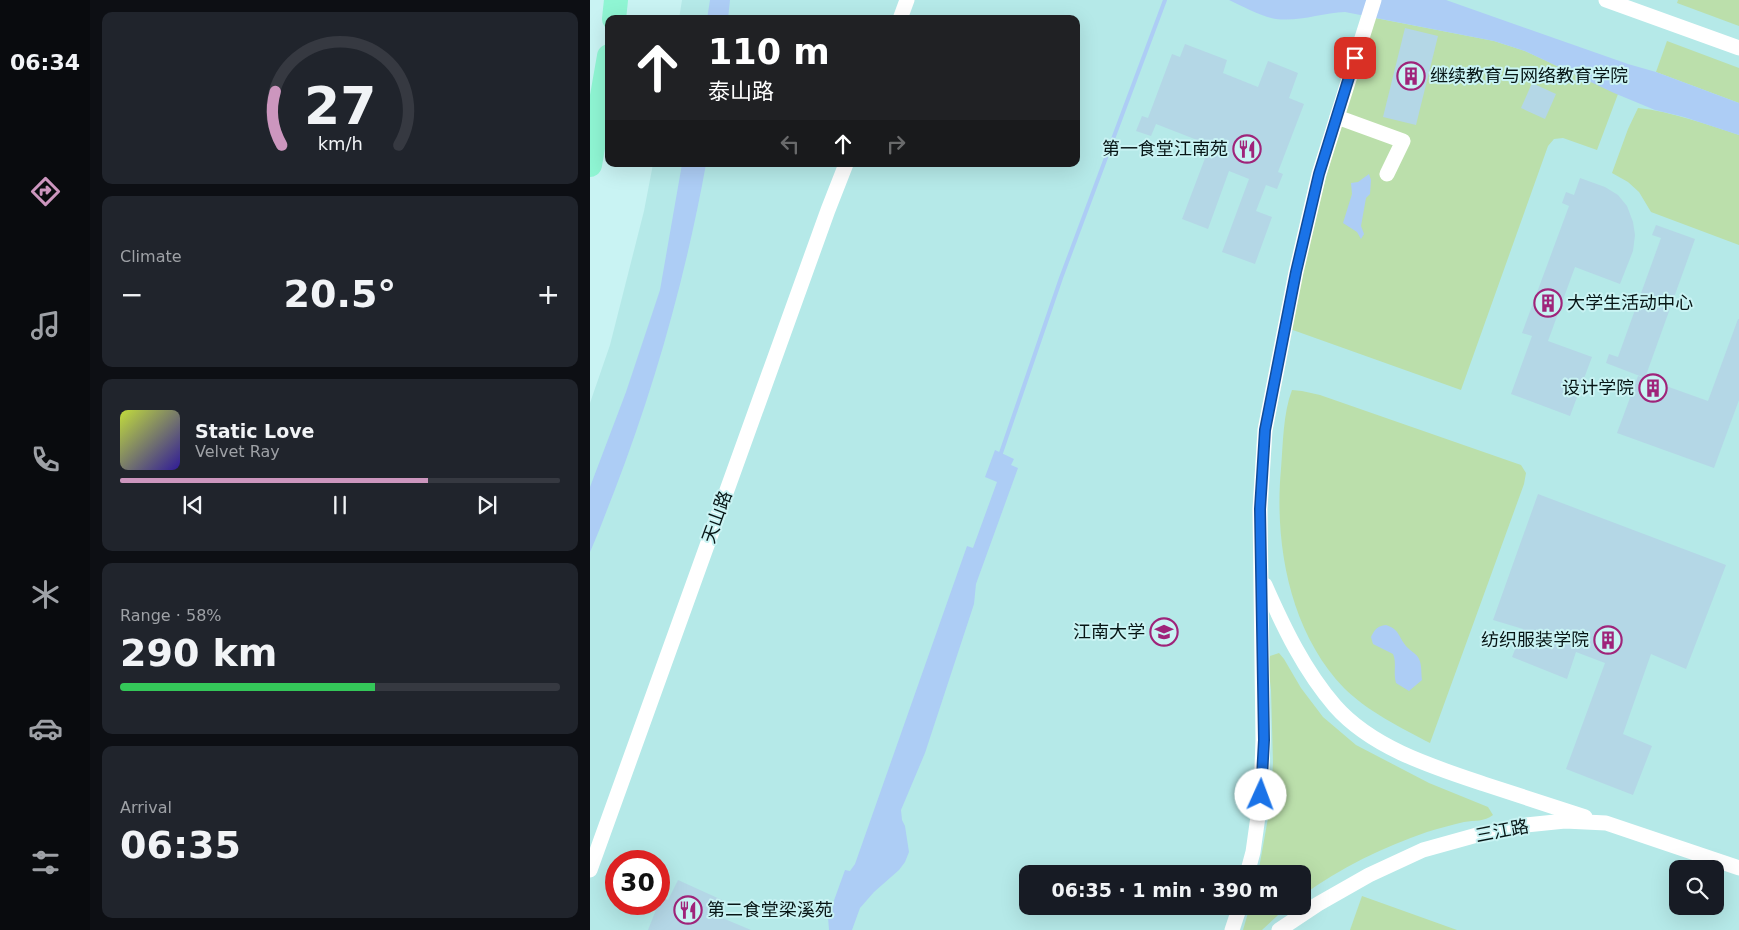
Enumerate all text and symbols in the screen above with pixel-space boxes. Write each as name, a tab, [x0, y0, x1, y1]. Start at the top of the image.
text: 110 m	[708, 32, 830, 72]
icon: ahead	[625, 35, 690, 100]
pin	[1334, 37, 1376, 79]
icon: arrive	[1341, 44, 1369, 72]
text: 06:34	[10, 50, 80, 75]
building icon: 继续教育与网络教育学院	[1396, 61, 1426, 91]
place label: 继续教育与网络教育学院	[1430, 65, 1628, 86]
text: 27	[304, 76, 376, 136]
text: 泰山路	[708, 79, 774, 104]
icon: left	[776, 130, 804, 158]
icon: ahead	[829, 130, 857, 158]
icon: right	[882, 130, 910, 158]
text: km/h	[317, 133, 363, 154]
restaurant icon: 第一食堂江南苑	[1232, 134, 1262, 164]
place label: 第一食堂江南苑	[1102, 138, 1228, 159]
icon: directions	[28, 174, 63, 209]
text: Climate	[120, 247, 182, 266]
text: 20.5°	[284, 272, 396, 316]
text: −	[120, 278, 143, 311]
text: +	[537, 278, 560, 311]
building icon: 大学生活动中心	[1533, 288, 1563, 318]
place label: 大学生活动中心	[1567, 292, 1693, 313]
icon: music	[28, 308, 63, 343]
building icon: 设计学院	[1638, 373, 1668, 403]
place label: 设计学院	[1562, 377, 1634, 398]
text: Static Love	[195, 420, 315, 442]
icon: phone	[28, 442, 63, 477]
text: Velvet Ray	[195, 442, 280, 461]
street label: 天山路	[697, 488, 736, 546]
icon: previous	[179, 491, 207, 519]
icon: pause	[326, 491, 354, 519]
icon: next	[473, 491, 501, 519]
icon: climate	[28, 577, 63, 612]
text: Range · 58%	[120, 606, 222, 625]
school or university icon: 江南大学	[1149, 617, 1179, 647]
place label: 江南大学	[1073, 621, 1145, 642]
building icon: 纺织服装学院	[1593, 625, 1623, 655]
place label: 纺织服装学院	[1481, 629, 1589, 650]
text: 290 km	[120, 631, 277, 675]
icon: car	[28, 711, 63, 746]
position arrow	[1234, 768, 1286, 820]
text: Arrival	[120, 798, 172, 817]
street label: 三江路	[1473, 815, 1530, 846]
text: 06:35	[120, 823, 241, 867]
icon: filters	[28, 845, 63, 880]
speed limit sign: 30	[605, 850, 670, 915]
map controls	[1669, 860, 1724, 915]
button: search	[1669, 860, 1724, 915]
text: 06:35 · 1 min · 390 m	[1051, 879, 1279, 901]
restaurant icon: 第二食堂梁溪苑	[673, 895, 703, 925]
place label: 第二食堂梁溪苑	[707, 899, 833, 920]

